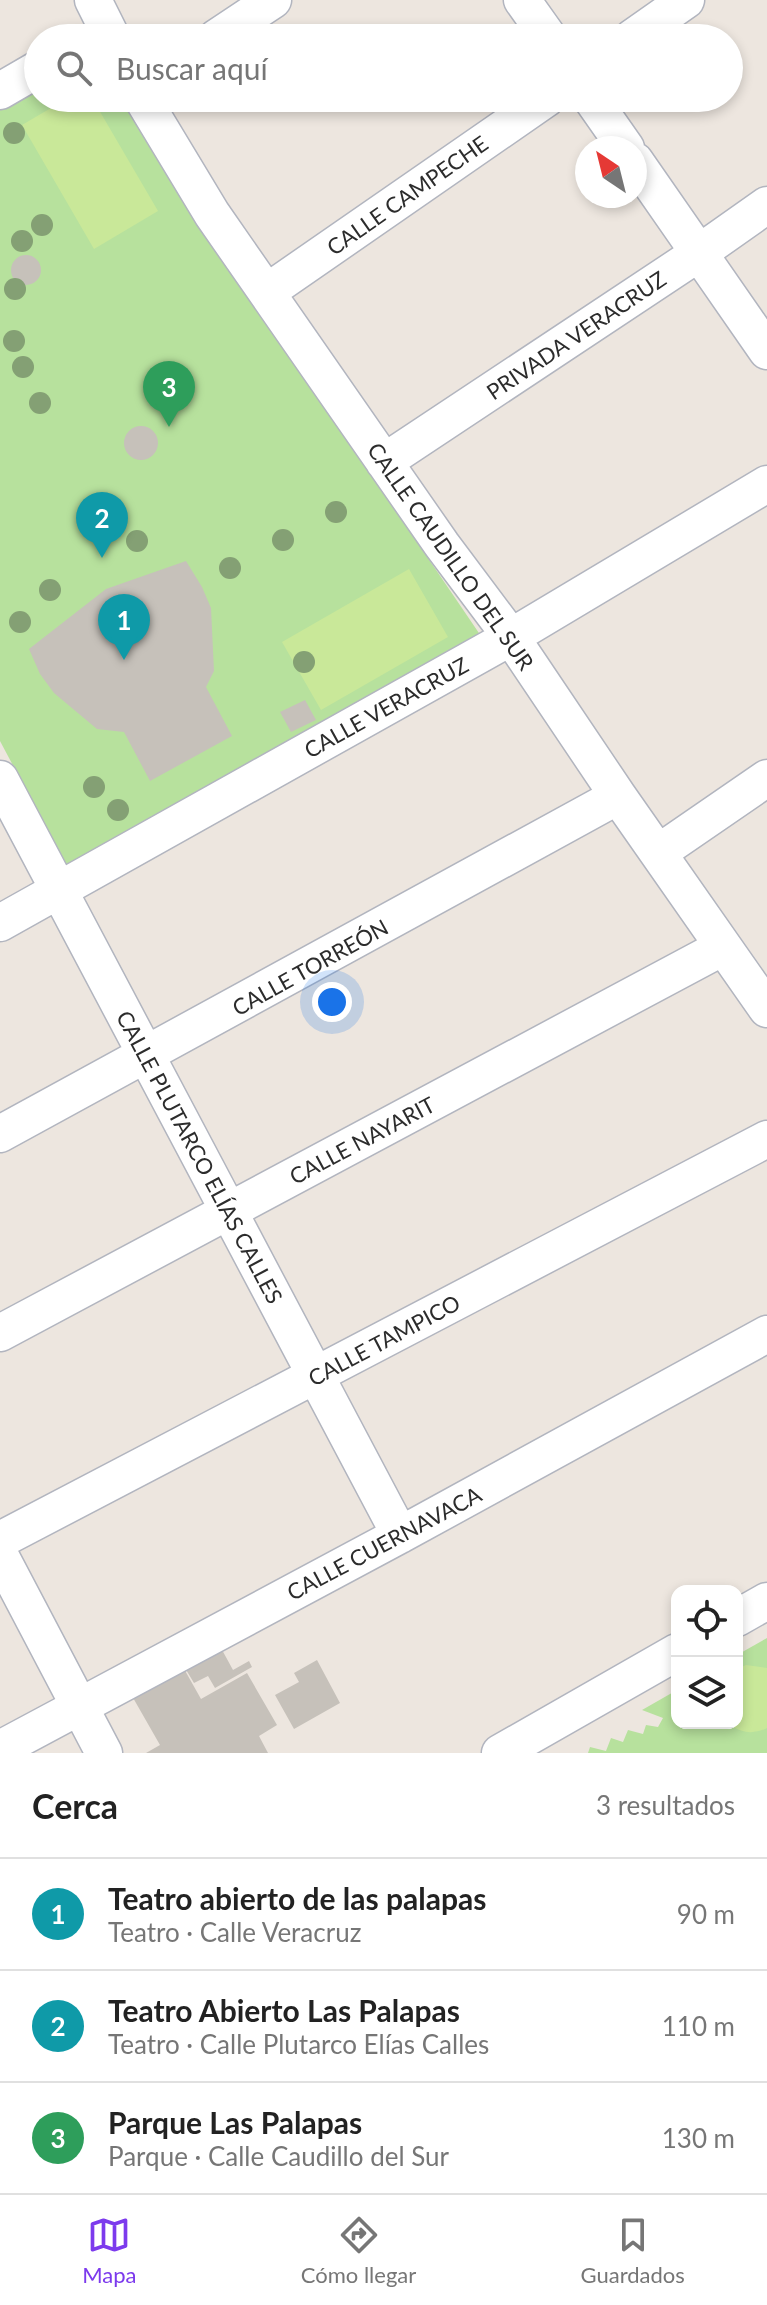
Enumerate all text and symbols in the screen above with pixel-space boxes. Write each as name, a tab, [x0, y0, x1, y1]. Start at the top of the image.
search box	[24, 24, 743, 112]
icon: search	[52, 46, 96, 90]
text: Buscar aquí	[116, 50, 268, 86]
street label: CALLE CAMPECHE	[321, 129, 493, 261]
north arrow	[575, 136, 647, 208]
street label: PRIVADA VERACRUZ	[481, 265, 671, 405]
pin: 3	[143, 361, 195, 427]
street label: CALLE CAUDILLO DEL SUR	[362, 437, 540, 675]
pin: 2	[76, 492, 128, 558]
pin: 1	[98, 594, 150, 660]
street label: CALLE VERACRUZ	[299, 651, 473, 763]
street label: CALLE TORREÓN	[227, 913, 393, 1021]
your location	[312, 982, 352, 1022]
street label: CALLE PLUTARCO ELÍAS CALLES	[111, 1006, 289, 1308]
street label: CALLE NAYARIT	[285, 1090, 439, 1190]
street label: CALLE TAMPICO	[303, 1289, 465, 1391]
street label: CALLE CUERNAVACA	[282, 1480, 486, 1606]
map controls	[671, 1585, 743, 1729]
button: locate	[671, 1585, 743, 1657]
button: layers	[671, 1657, 743, 1729]
text: Cerca	[32, 1785, 118, 1826]
text: 3 resultados	[596, 1789, 735, 1821]
text: Teatro abierto de las palapas	[108, 1880, 486, 1916]
text: 1	[50, 1898, 66, 1930]
text: 90 m	[677, 1898, 735, 1930]
text: Teatro · Calle Veracruz	[108, 1916, 361, 1948]
text: Teatro Abierto Las Palapas	[108, 1992, 460, 2028]
text: 2	[50, 2010, 66, 2042]
text: 110 m	[662, 2010, 735, 2042]
text: Teatro · Calle Plutarco Elías Calles	[108, 2028, 489, 2060]
text: Parque Las Palapas	[108, 2104, 362, 2140]
text: 3	[50, 2122, 66, 2154]
text: 130 m	[662, 2122, 735, 2154]
text: Parque · Calle Caudillo del Sur	[108, 2140, 449, 2172]
tab: Mapa	[82, 2213, 136, 2288]
tab: Cómo llegar	[301, 2213, 416, 2288]
tab: Guardados	[581, 2213, 685, 2288]

